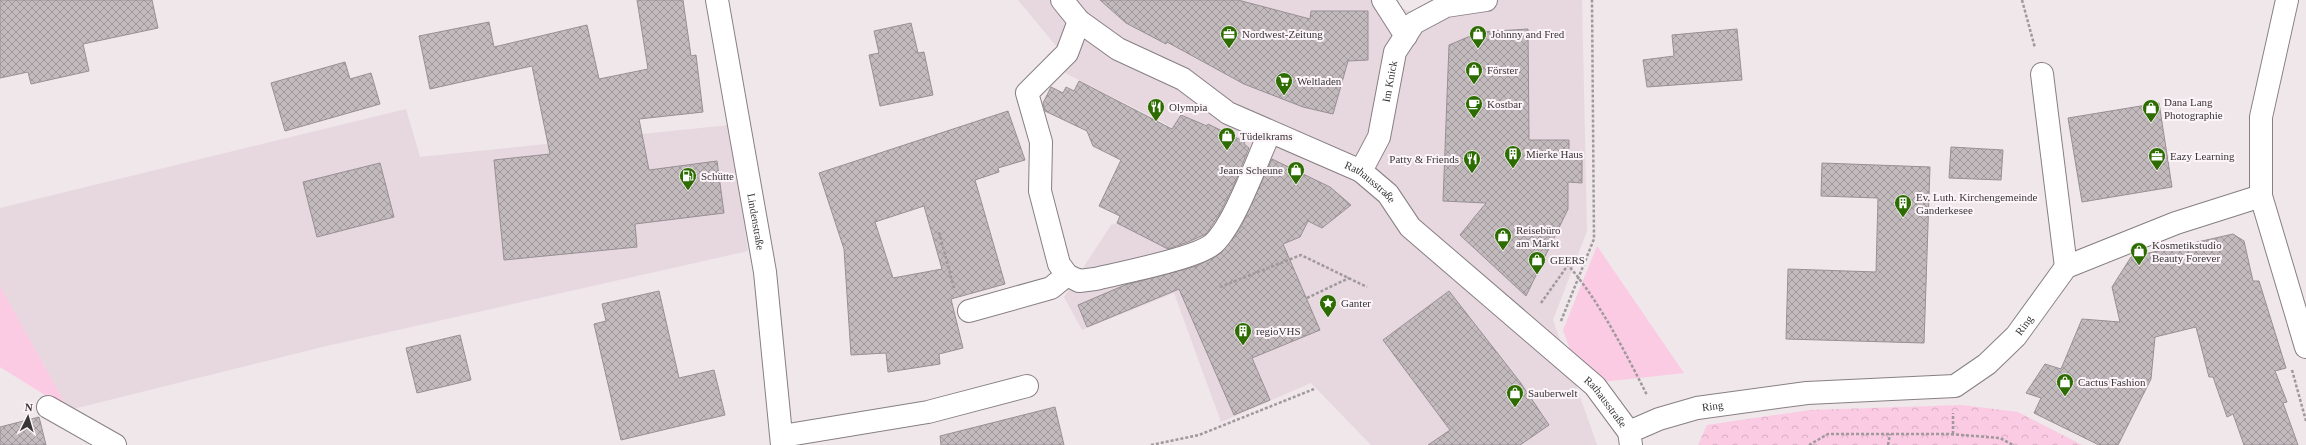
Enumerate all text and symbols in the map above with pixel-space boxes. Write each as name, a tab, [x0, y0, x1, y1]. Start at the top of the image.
office icon: Nordwest-Zeitung	[1219, 24, 1239, 49]
shop icon: Johnny and Fred	[1468, 24, 1488, 49]
place label: Nordwest-Zeitung	[1242, 28, 1323, 40]
place label: Johnny and Fred	[1491, 28, 1565, 40]
street label: Im Knick	[1380, 59, 1399, 103]
shop icon: Förster	[1464, 60, 1484, 85]
place label: Förster	[1487, 64, 1519, 76]
supermarket icon: Weltladen	[1274, 71, 1294, 96]
place label: Weltladen	[1297, 75, 1342, 87]
cafe icon: Kostbar	[1464, 94, 1484, 119]
place label: Dana Lang Photographie	[2164, 96, 2223, 121]
restaurant icon: Olympia	[1146, 97, 1166, 122]
place label: Kostbar	[1487, 98, 1522, 110]
shop icon: Dana Lang Photographie	[2141, 98, 2161, 123]
place label: Olympia	[1169, 101, 1208, 113]
shop icon: Tüdelkrams	[1217, 126, 1237, 151]
place label: Tüdelkrams	[1240, 130, 1293, 142]
building icon: Mierke Haus	[1503, 144, 1523, 169]
office icon: Eazy Learning	[2147, 146, 2167, 171]
place label: Mierke Haus	[1526, 148, 1583, 160]
restaurant icon: Patty & Friends	[1462, 149, 1482, 174]
place label: Eazy Learning	[2170, 150, 2235, 162]
place label: Patty & Friends	[1389, 153, 1459, 165]
street label: Rathausstraße	[1343, 159, 1398, 205]
shop icon: Jeans Scheune	[1286, 160, 1306, 185]
place label: Jeans Scheune	[1219, 164, 1283, 176]
fuel station icon: Schütte	[678, 166, 698, 191]
place label: Schütte	[701, 170, 734, 182]
place label: Ev. Luth. Kirchengemeinde Ganderkesee	[1916, 191, 2038, 216]
street label: Lindenstraße	[745, 192, 767, 251]
building icon: Ev. Luth. Kirchengemeinde Ganderkesee	[1893, 193, 1913, 218]
place label: Reisebüro am Markt	[1516, 224, 1561, 249]
shop icon: Reisebüro am Markt	[1493, 226, 1513, 251]
place label: Kosmetikstudio Beauty Forever	[2152, 239, 2222, 264]
shop icon: Kosmetikstudio Beauty Forever	[2129, 241, 2149, 266]
shop icon: GEERS	[1527, 250, 1547, 275]
place label: GEERS	[1550, 254, 1585, 266]
place icon: Ganter	[1318, 293, 1338, 318]
place label: Ganter	[1341, 297, 1371, 309]
street label: Ring	[2013, 313, 2035, 337]
building icon: regioVHS	[1233, 321, 1253, 346]
place label: regioVHS	[1256, 325, 1301, 337]
shop icon: Cactus Fashion	[2055, 372, 2075, 397]
street label: Rathausstraße	[1582, 374, 1629, 430]
place label: Cactus Fashion	[2078, 376, 2146, 388]
shop icon: Sauberwelt	[1505, 383, 1525, 408]
place label: Sauberwelt	[1528, 387, 1577, 399]
north arrow	[8, 397, 48, 437]
street label: Ring	[1701, 398, 1725, 413]
text: N	[24, 401, 33, 413]

